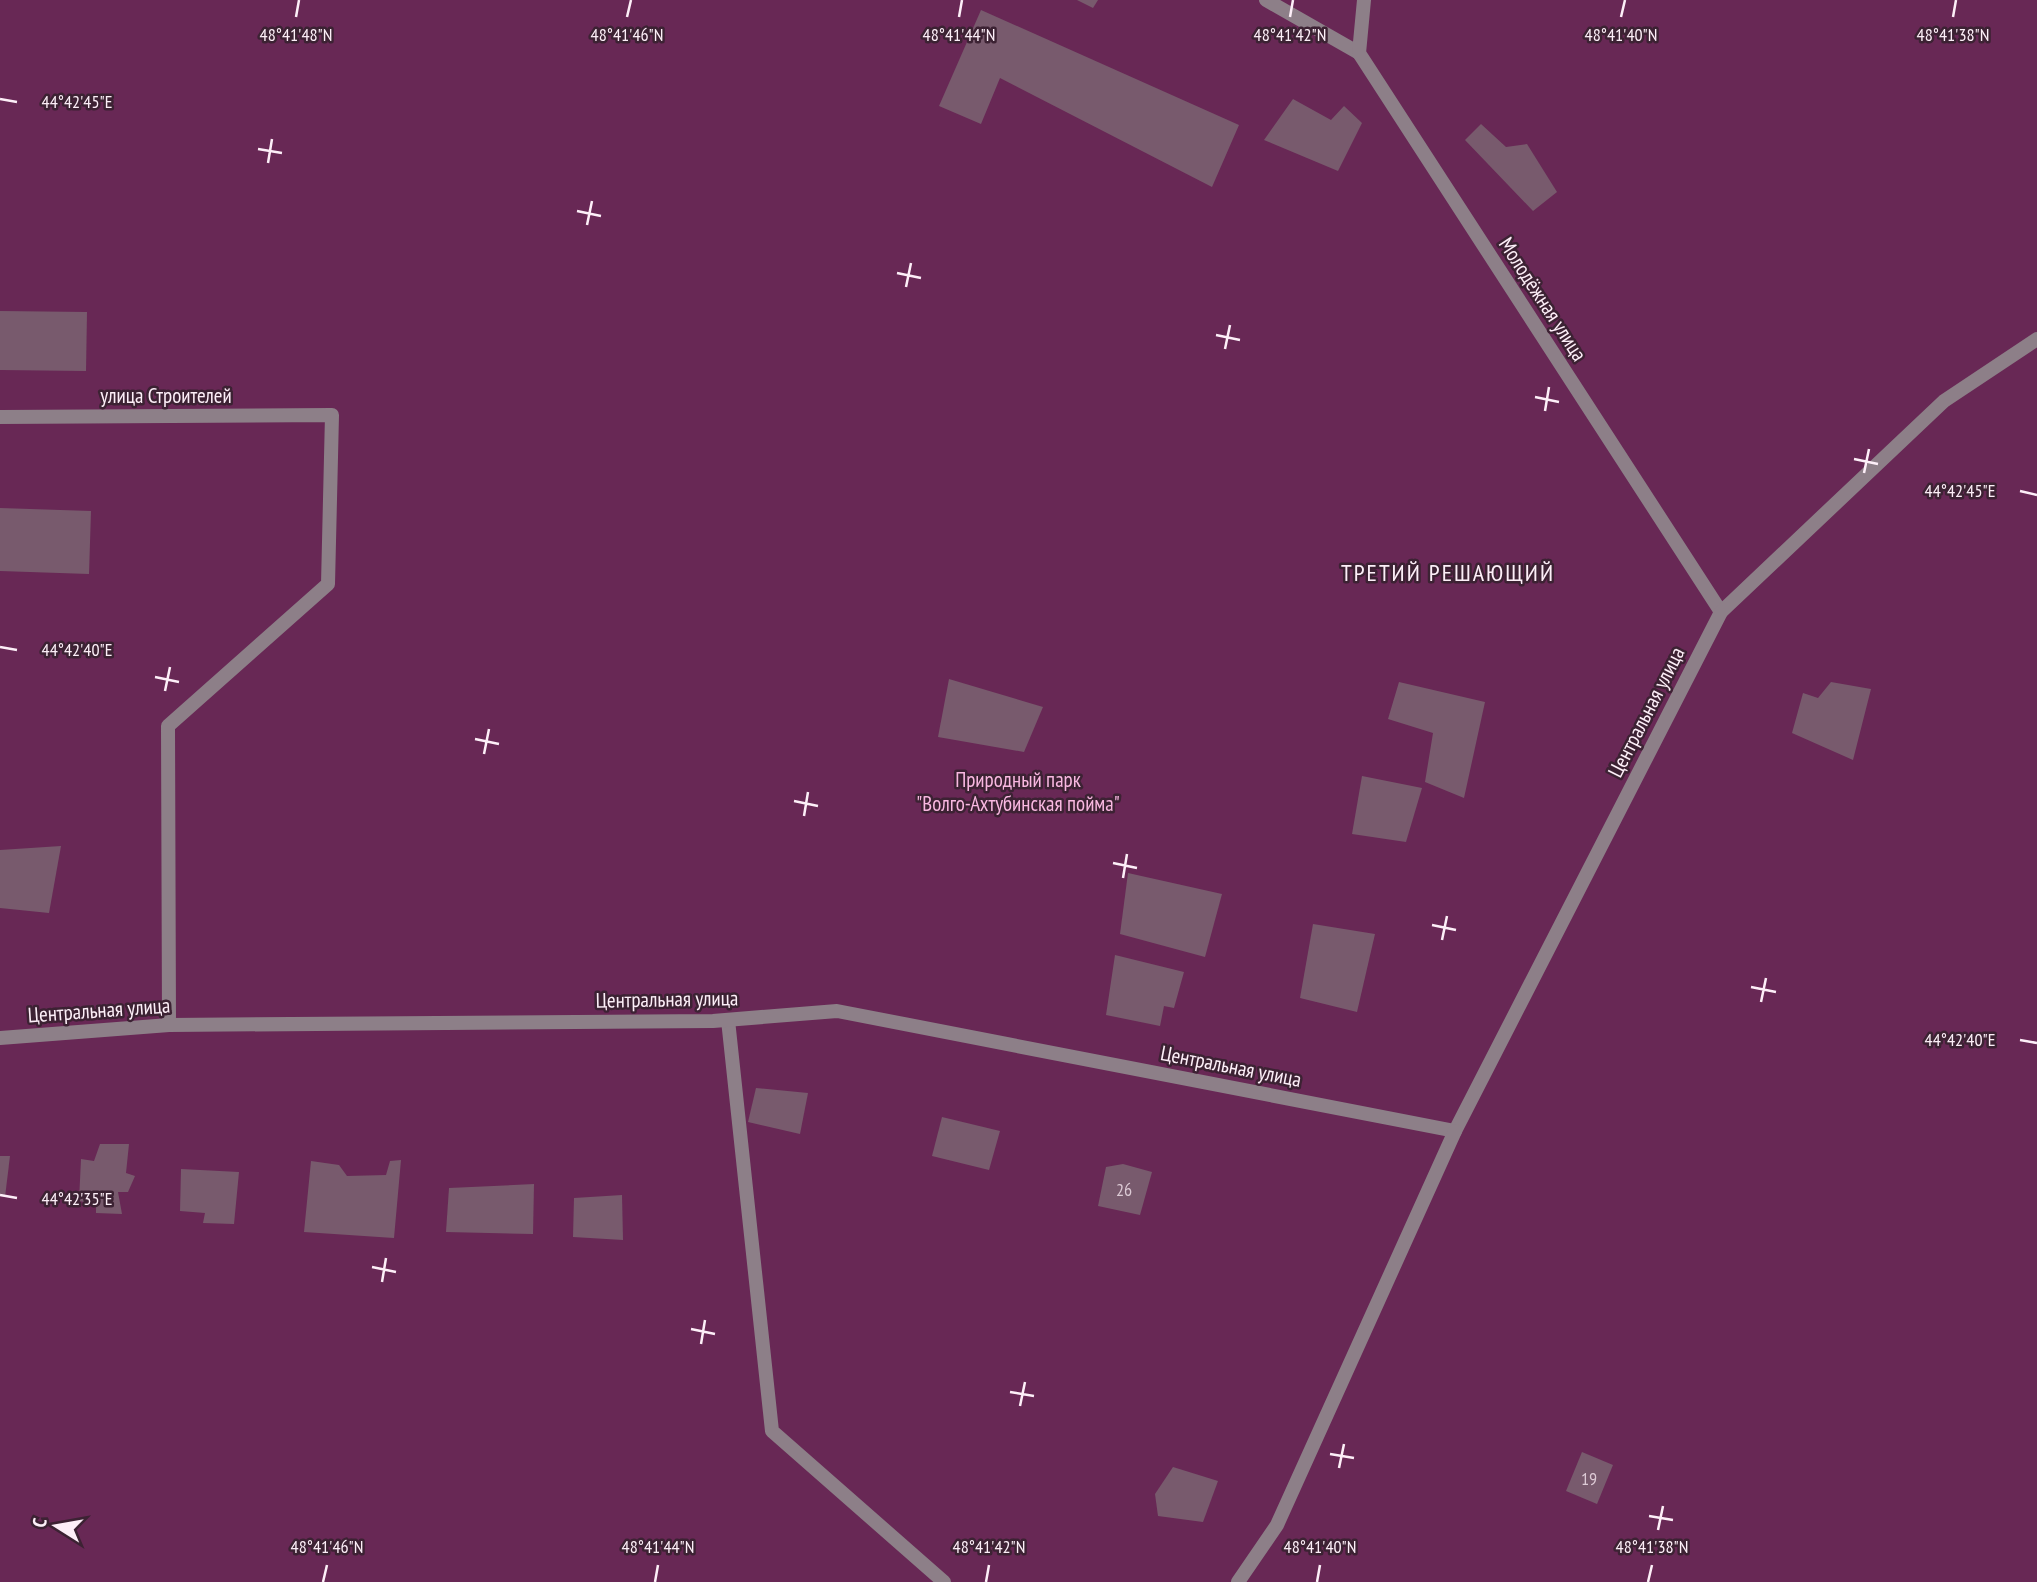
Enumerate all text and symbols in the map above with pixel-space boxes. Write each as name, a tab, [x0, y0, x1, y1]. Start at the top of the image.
text: 48°41'48"N	[260, 23, 332, 46]
text: 48°41'46"N	[591, 23, 663, 46]
text: 48°41'44"N	[923, 23, 995, 46]
text: 48°41'42"N	[1254, 23, 1326, 46]
text: 48°41'40"N	[1585, 23, 1657, 46]
text: 48°41'38"N	[1917, 23, 1989, 46]
text: 44°42'45"E	[42, 90, 112, 113]
street label: Молодёжная улица	[1493, 232, 1593, 366]
street label: улица Строителей	[100, 382, 232, 409]
text: 44°42'45"E	[1925, 479, 1995, 502]
district label: ТРЕТИЙ РЕШАЮЩИЙ	[1341, 557, 1555, 588]
text: 44°42'40"E	[42, 638, 112, 661]
street label: Центральная улица	[1602, 642, 1690, 782]
park label: Природный парк "Волго-Ахтубинская пойма"	[916, 766, 1120, 817]
street label: Центральная улица	[595, 984, 739, 1014]
street label: Центральная улица	[27, 992, 171, 1028]
text: 44°42'40"E	[1925, 1028, 1995, 1051]
street label: Центральная улица	[1158, 1039, 1304, 1093]
house number: 26	[1116, 1178, 1132, 1201]
text: 44°42'35"E	[42, 1187, 112, 1210]
house number: 19	[1581, 1467, 1597, 1490]
north arrow	[21, 1491, 91, 1561]
text: С	[27, 1516, 52, 1529]
text: 48°41'46"N	[291, 1535, 363, 1558]
text: 48°41'44"N	[622, 1535, 694, 1558]
text: 48°41'42"N	[953, 1535, 1025, 1558]
text: 48°41'40"N	[1284, 1535, 1356, 1558]
text: 48°41'38"N	[1616, 1535, 1688, 1558]

